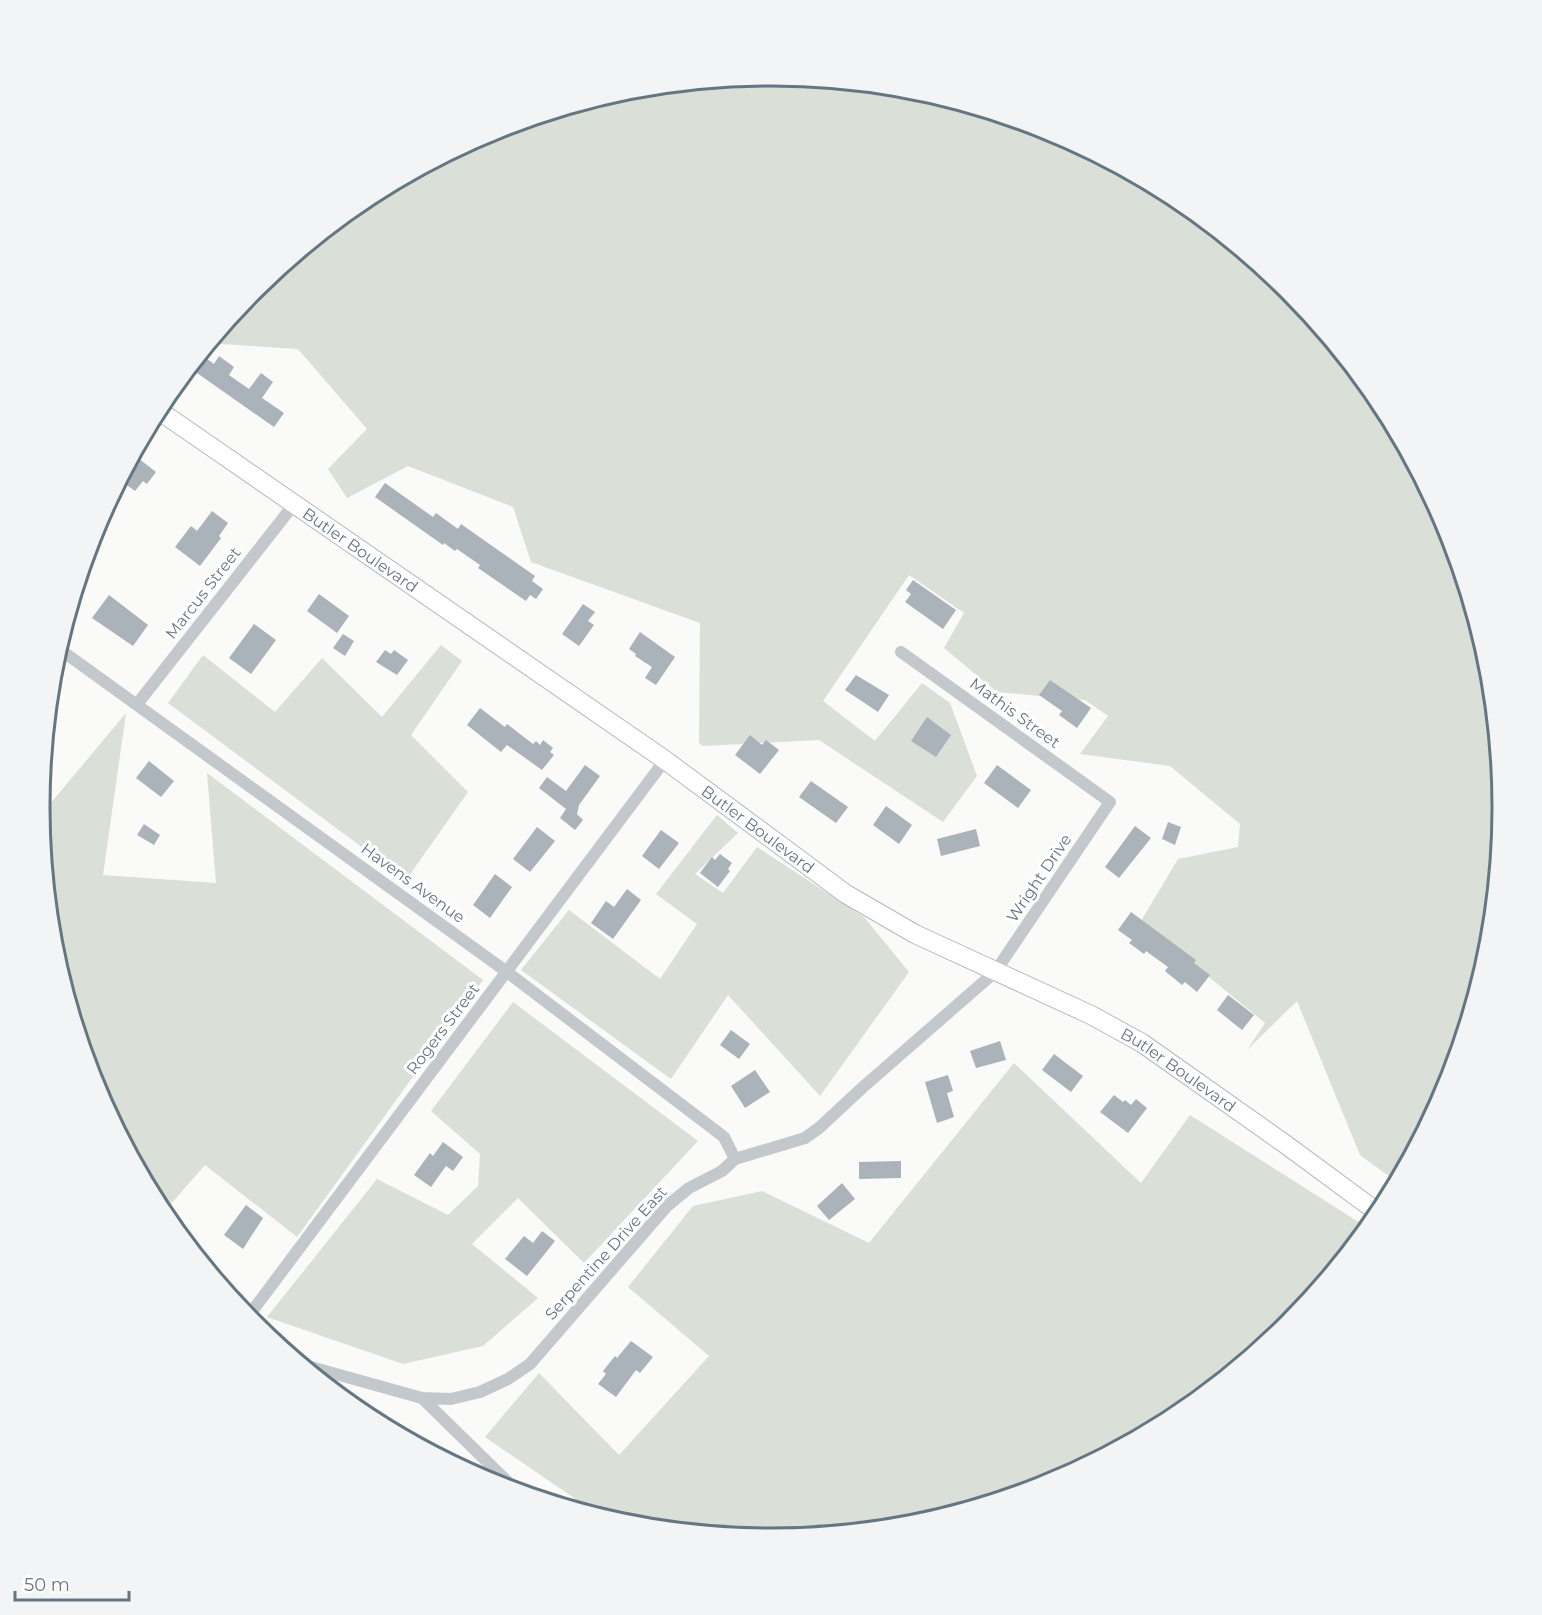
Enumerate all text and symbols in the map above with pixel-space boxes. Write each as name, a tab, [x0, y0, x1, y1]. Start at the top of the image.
street label: Butler Boulevard	[299, 503, 422, 596]
street label: Marcus Street	[161, 543, 245, 643]
street label: Mathis Street	[966, 674, 1064, 752]
street label: Butler Boulevard	[698, 781, 818, 877]
street label: Wright Drive	[1003, 830, 1075, 926]
street label: Havens Avenue	[357, 839, 469, 927]
street label: Rogers Street	[403, 979, 484, 1078]
street label: Butler Boulevard	[1117, 1024, 1240, 1116]
street label: Serpentine Drive East	[541, 1182, 671, 1324]
scale bar	[15, 1564, 129, 1602]
text: 50 m	[24, 1574, 70, 1596]

